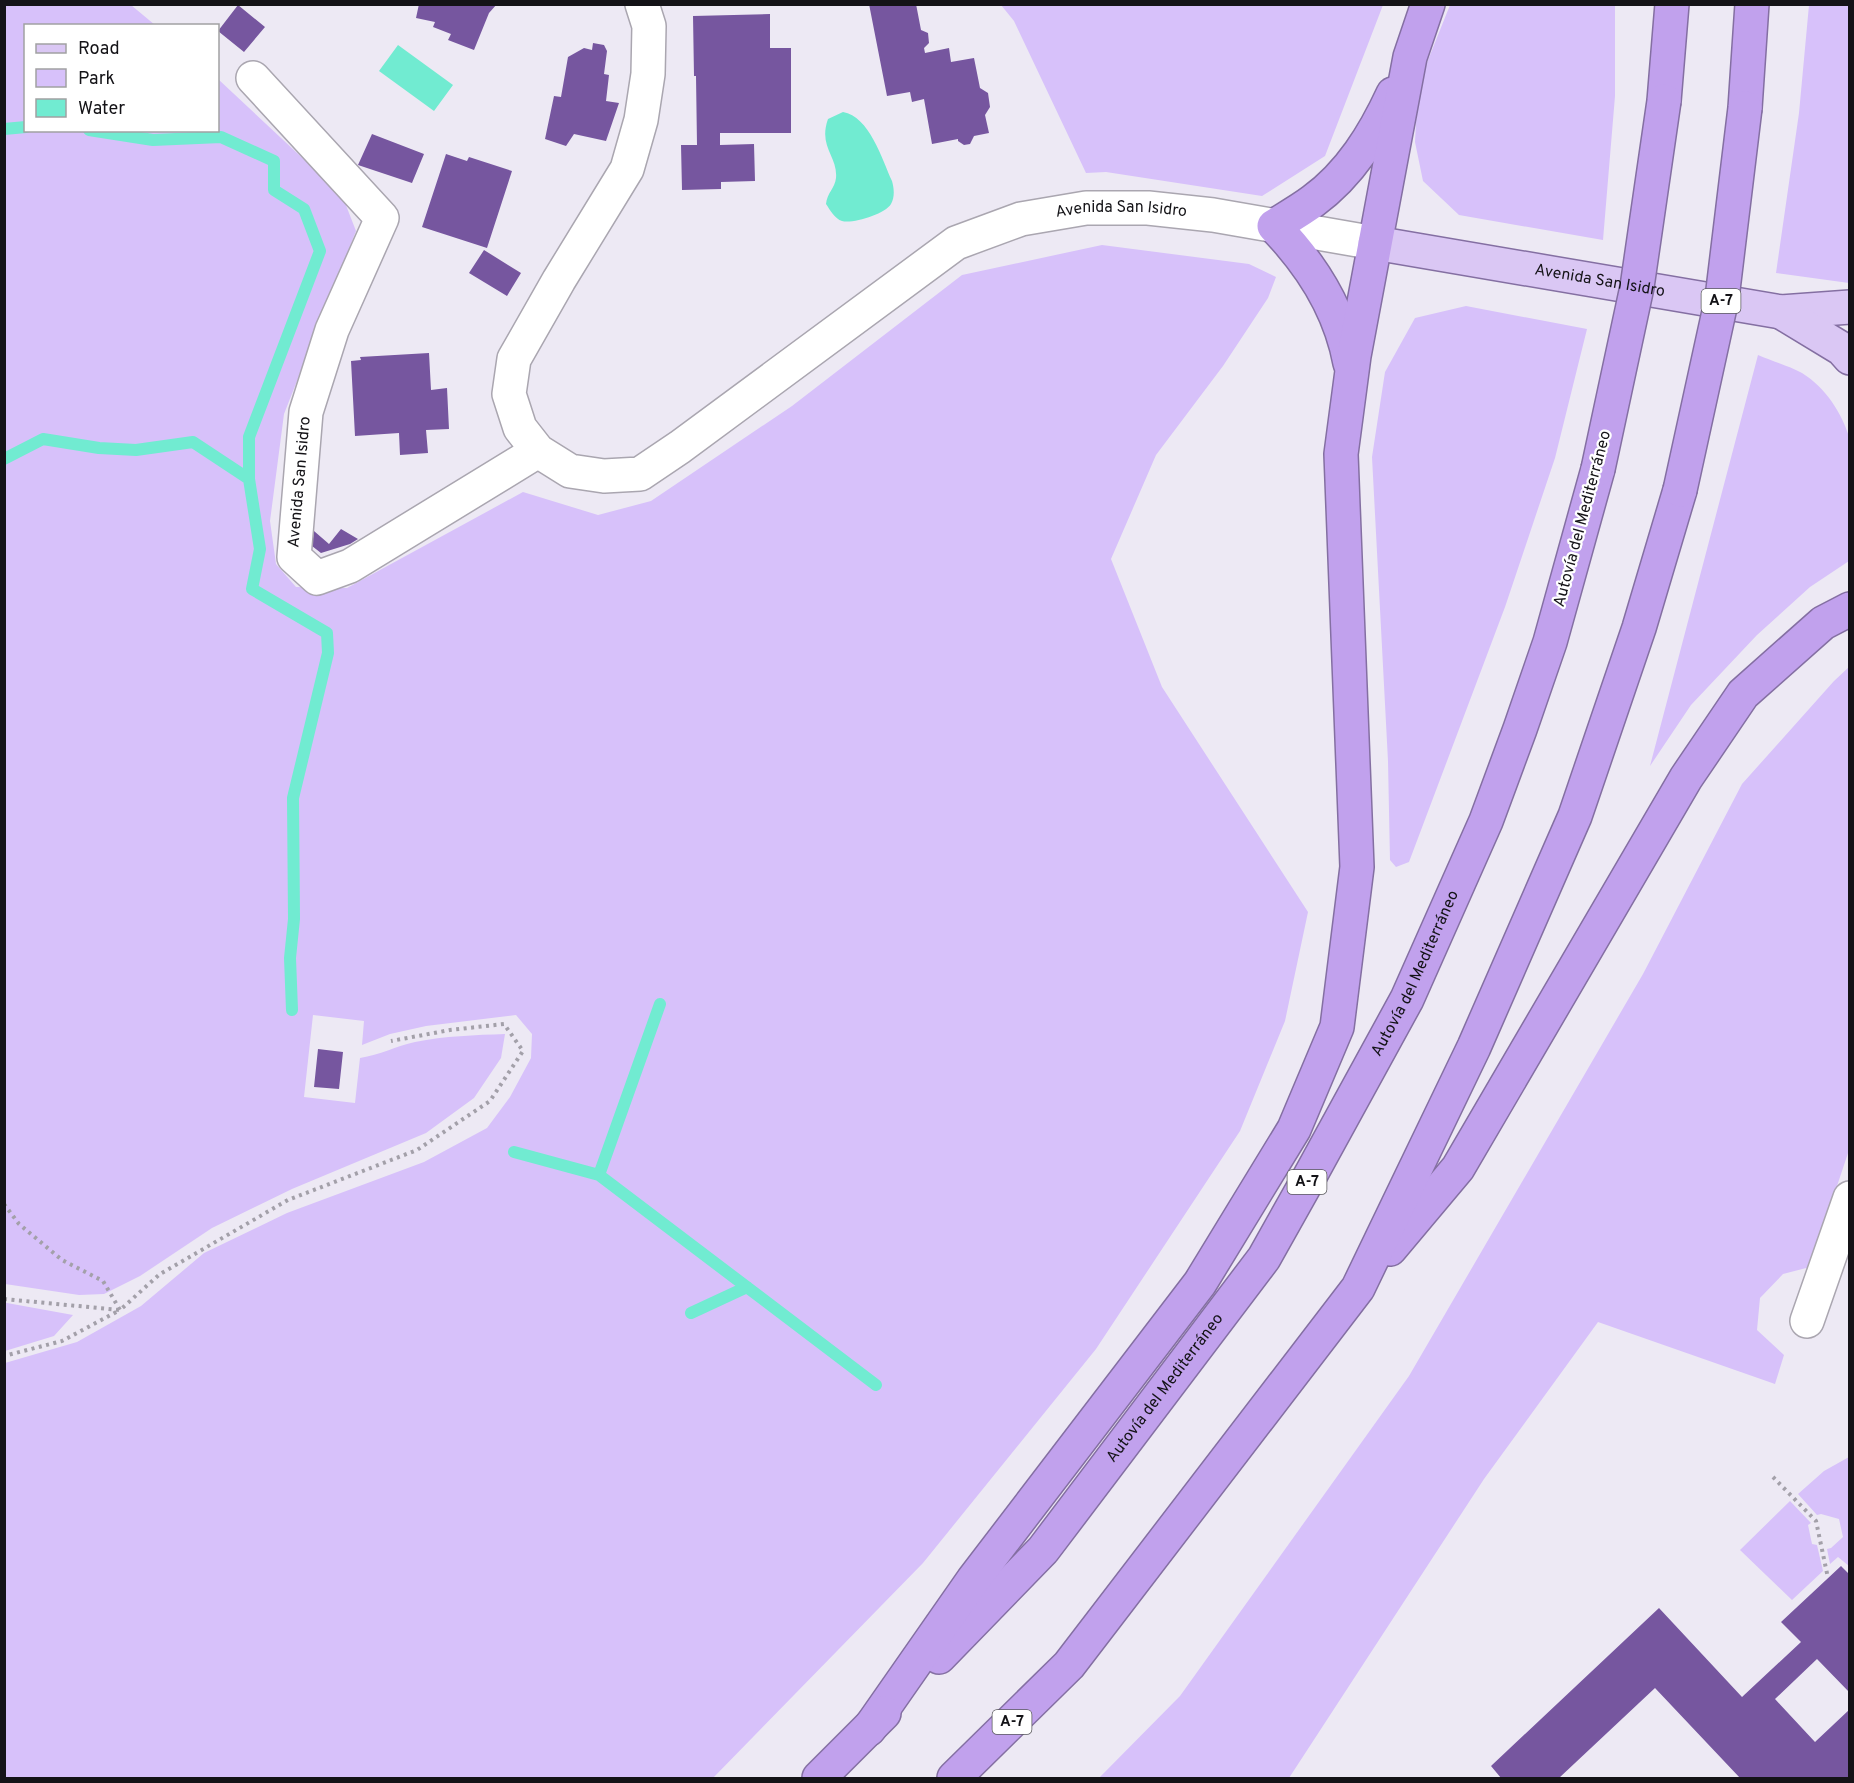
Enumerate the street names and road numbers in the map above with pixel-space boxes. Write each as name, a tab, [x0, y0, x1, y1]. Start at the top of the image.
street label: Avenida San Isidro	[1054, 198, 1188, 223]
street label: Avenida San Isidro	[1533, 260, 1667, 302]
road number: A-7	[1702, 289, 1740, 313]
street label: Avenida San Isidro	[284, 415, 316, 548]
street label: Autovía del Mediterráneo	[1550, 429, 1616, 609]
street label: Autovía del Mediterráneo	[1367, 887, 1464, 1060]
road number: A-7	[1288, 1170, 1326, 1194]
street label: Autovía del Mediterráneo	[1102, 1310, 1228, 1467]
road number: A-7	[992, 1710, 1032, 1734]

